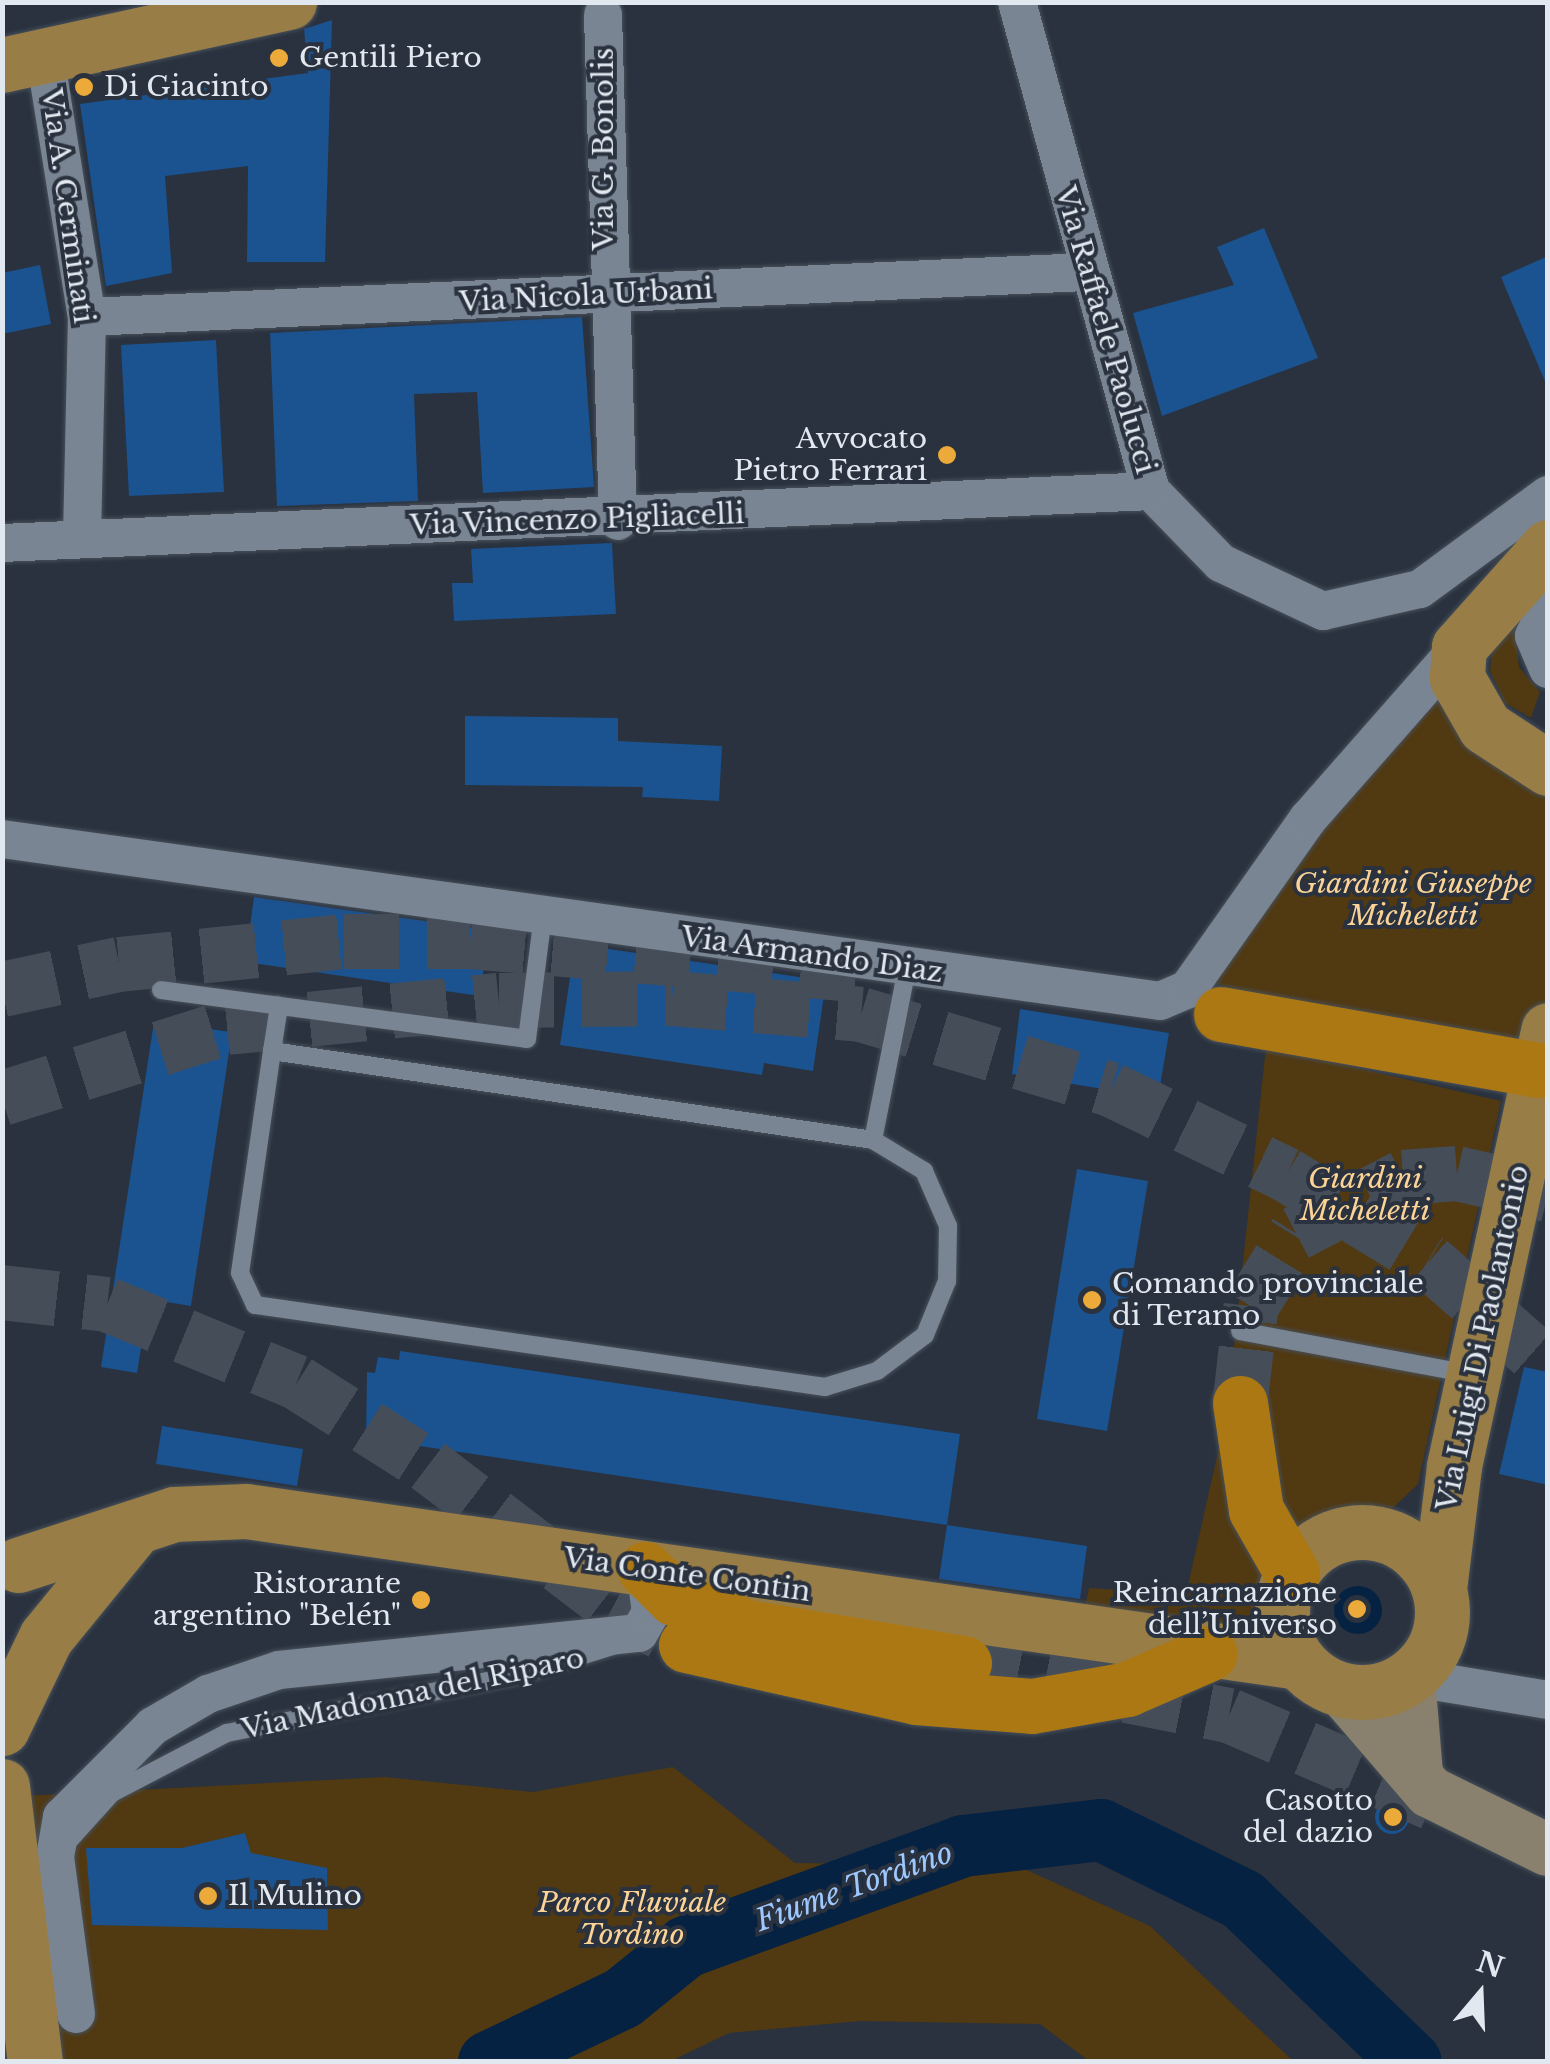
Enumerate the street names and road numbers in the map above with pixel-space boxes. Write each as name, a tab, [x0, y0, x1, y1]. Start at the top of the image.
street label: Via G. Bonolis	[587, 47, 621, 251]
street label: Via A. Cerminati	[34, 86, 100, 326]
street label: Via Raffaele Paolucci	[1048, 182, 1162, 478]
street label: Via Nicola Urbani	[458, 273, 714, 319]
street label: Via Vincenzo Pigliacelli	[408, 497, 746, 543]
street label: Via Armando Diaz	[678, 920, 946, 990]
street label: Via Luigi Di Paolantonio	[1430, 1162, 1536, 1514]
street label: Via Conte Contin	[561, 1541, 813, 1609]
street label: Via Madonna del Riparo	[238, 1641, 588, 1747]

